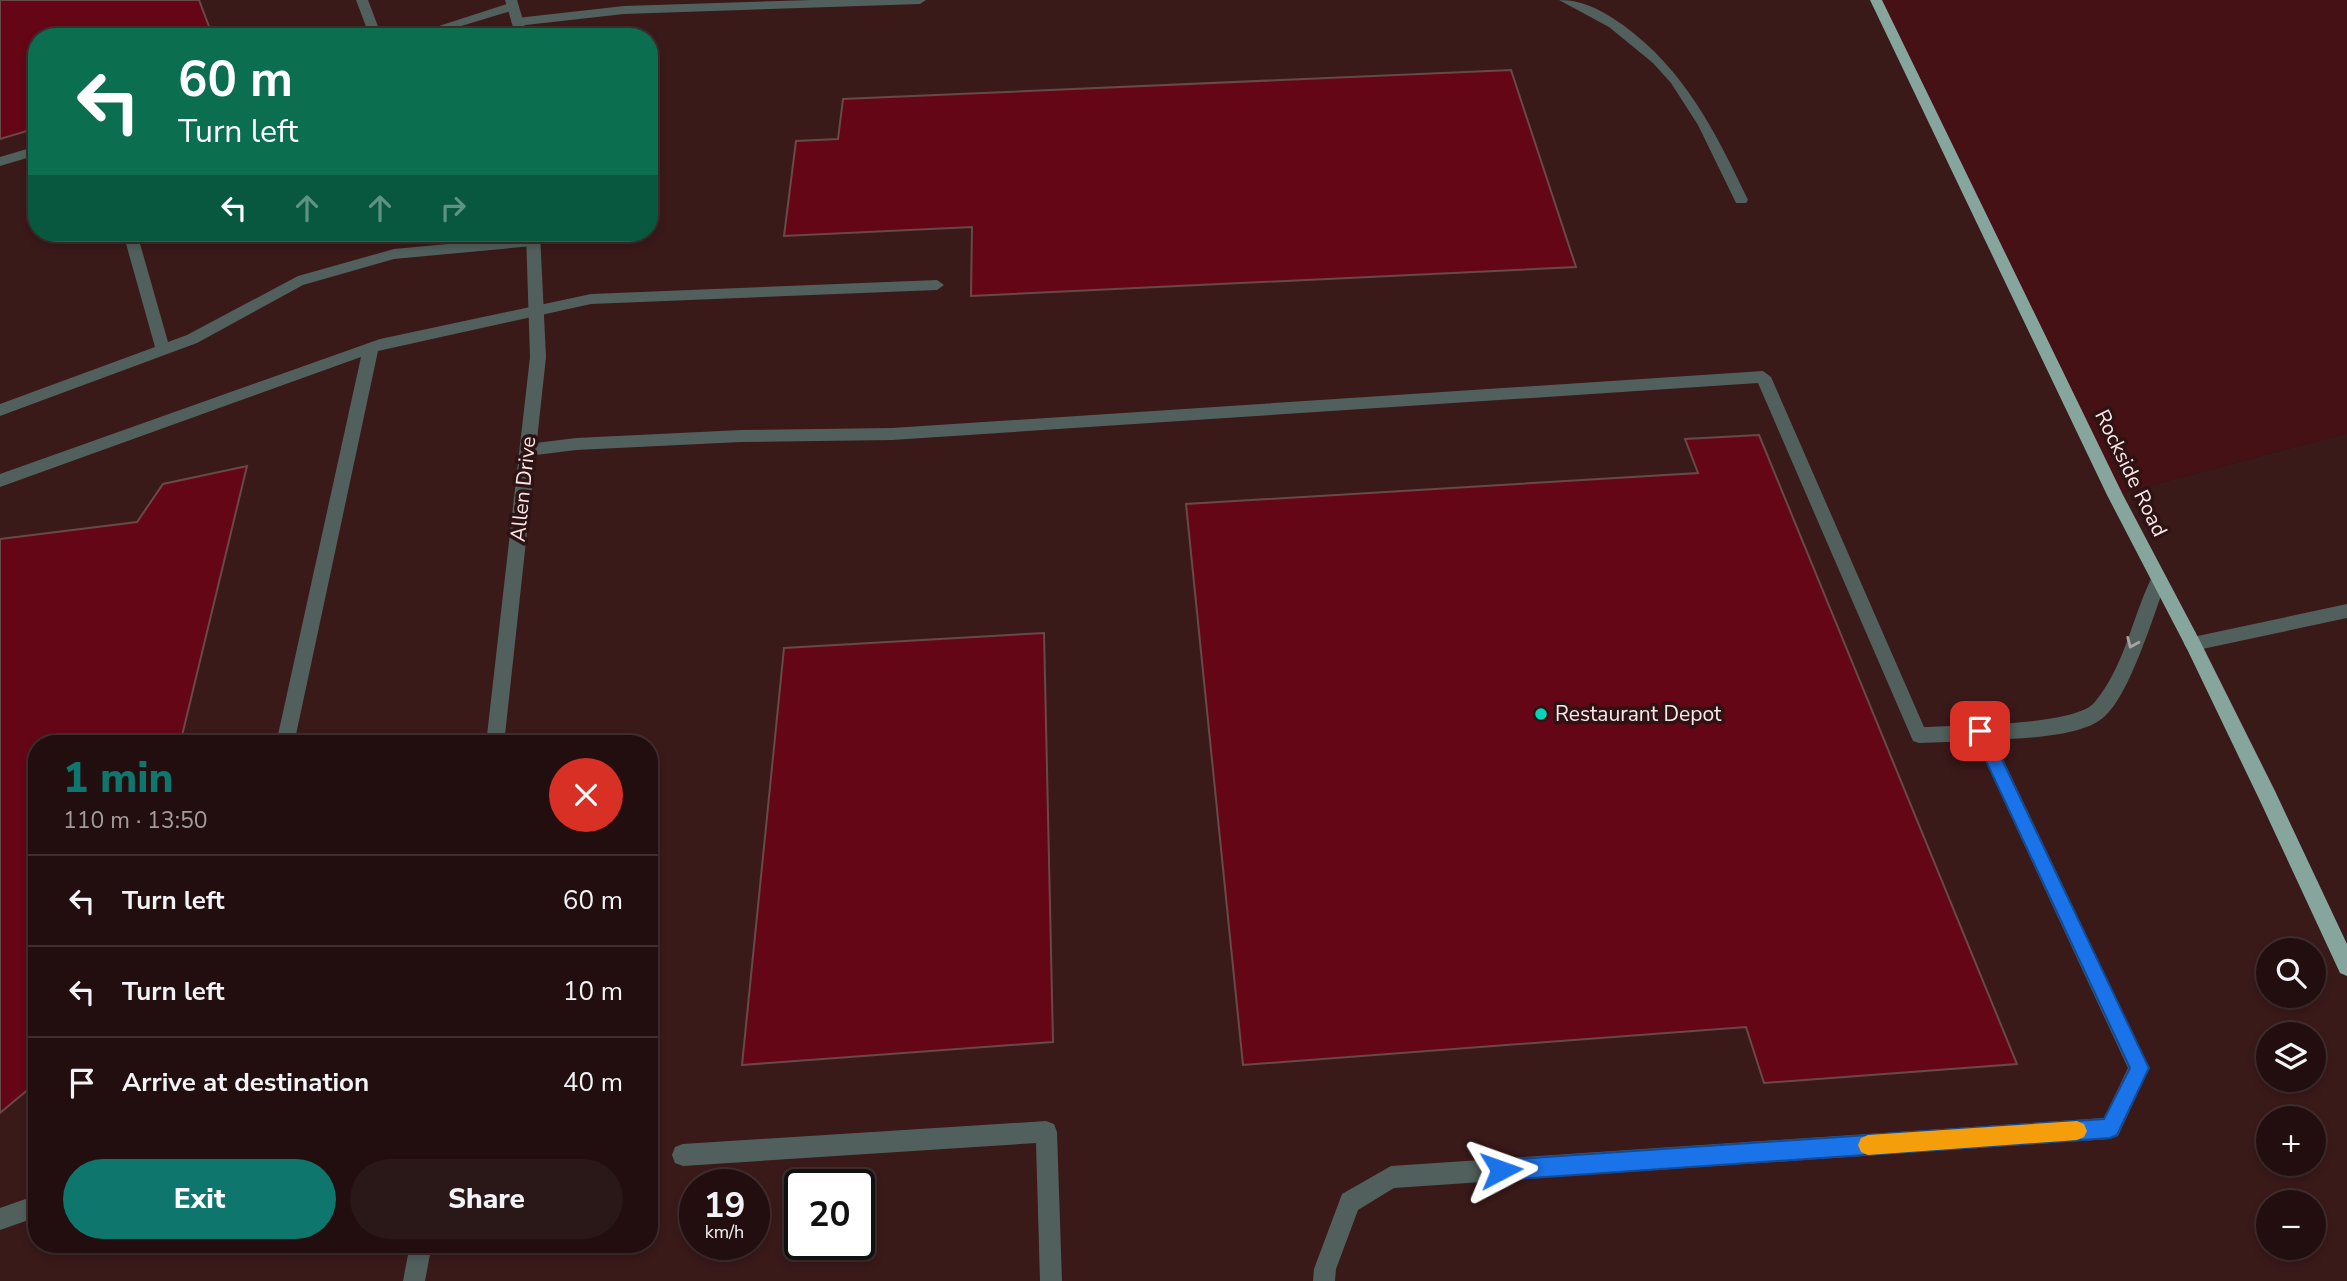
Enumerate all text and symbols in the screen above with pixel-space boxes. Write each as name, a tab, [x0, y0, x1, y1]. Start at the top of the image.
text: 60 m	[178, 46, 293, 113]
icon: left	[63, 56, 154, 147]
text: Turn left	[178, 110, 298, 153]
icon: left	[215, 189, 253, 227]
icon: ahead	[288, 189, 326, 227]
icon: ahead	[361, 189, 399, 227]
icon: right	[434, 189, 472, 227]
street label: Rockside Road	[2088, 405, 2174, 541]
street label: Allen Drive	[504, 435, 542, 543]
one-way arrow	[2126, 636, 2140, 648]
place label: Restaurant Depot	[1555, 700, 1722, 728]
pin	[1950, 701, 2010, 761]
marker: Restaurant Depot	[1533, 706, 1549, 722]
icon: arrive	[1961, 712, 1999, 750]
text: 1 min	[63, 750, 173, 807]
button: close	[549, 758, 623, 832]
text: 110 m · 13:50	[63, 805, 208, 836]
icon: left	[63, 882, 101, 920]
text: Turn left	[122, 883, 225, 918]
text: 60 m	[563, 883, 623, 918]
map controls	[2256, 938, 2326, 1260]
button: search	[2256, 938, 2326, 1008]
icon: left	[63, 973, 101, 1011]
text: Turn left	[122, 974, 225, 1009]
text: 10 m	[563, 974, 623, 1009]
button: layers	[2256, 1022, 2326, 1092]
icon: arrive	[63, 1064, 101, 1102]
text: Arrive at destination	[122, 1065, 369, 1100]
text: 40 m	[563, 1065, 623, 1100]
button: +	[2256, 1106, 2326, 1176]
position arrow	[1464, 1133, 1538, 1207]
button: Exit	[63, 1159, 336, 1239]
button: Share	[350, 1159, 623, 1239]
speed limit sign: 20	[784, 1169, 875, 1260]
text: 19	[703, 1182, 746, 1229]
button: −	[2256, 1190, 2326, 1260]
text: km/h	[705, 1220, 744, 1244]

